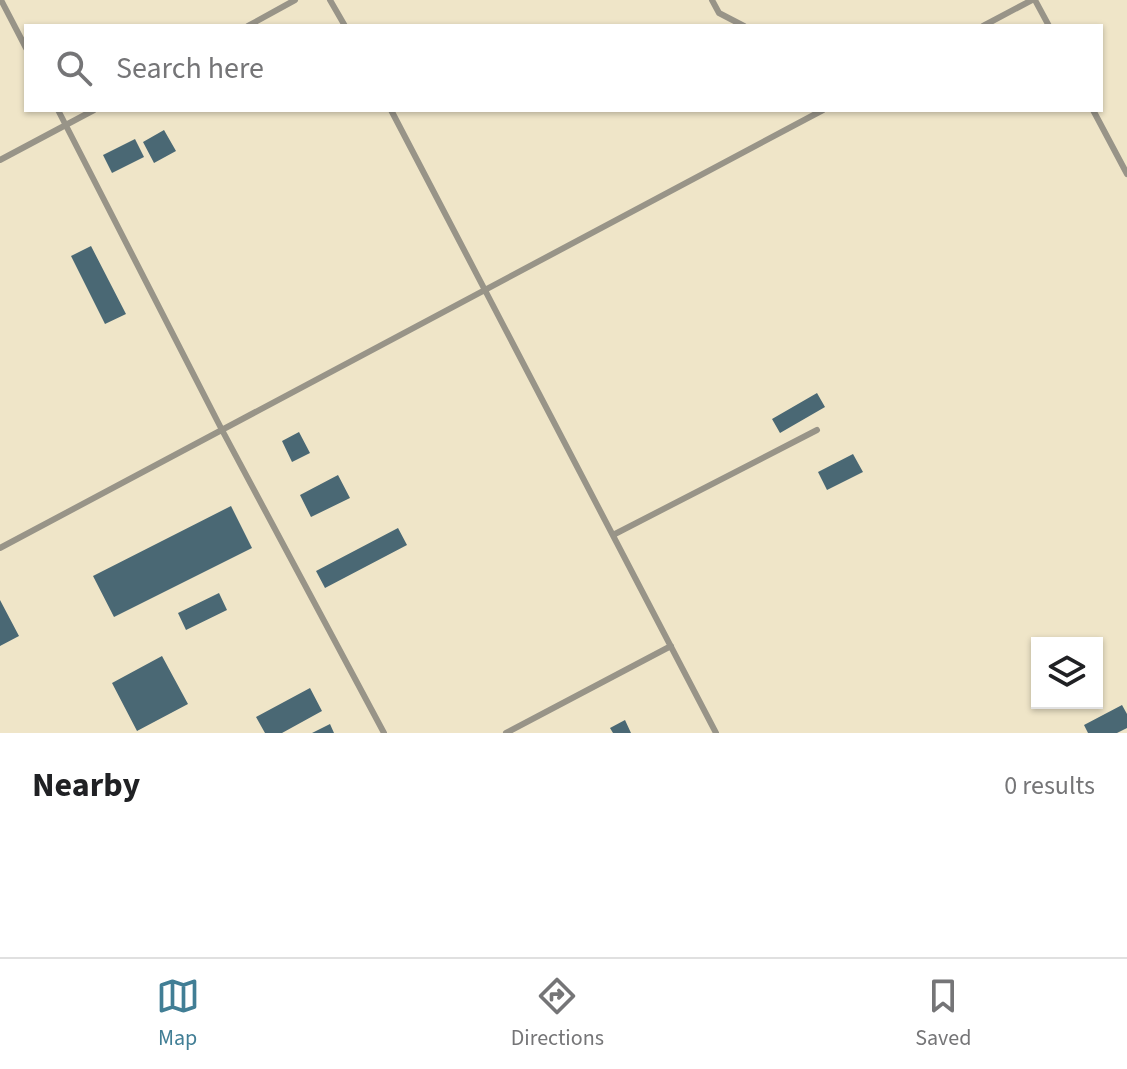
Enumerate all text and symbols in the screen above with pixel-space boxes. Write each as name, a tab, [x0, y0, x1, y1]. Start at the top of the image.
search box	[24, 24, 1103, 112]
icon: search	[52, 46, 96, 90]
text: Search here	[116, 47, 264, 90]
map controls	[1031, 637, 1103, 709]
button: layers	[1031, 637, 1103, 709]
text: Nearby	[32, 761, 140, 810]
text: 0 results	[1004, 767, 1095, 804]
tab: Map	[156, 974, 200, 1054]
tab: Directions	[511, 974, 604, 1054]
tab: Saved	[915, 974, 971, 1054]

